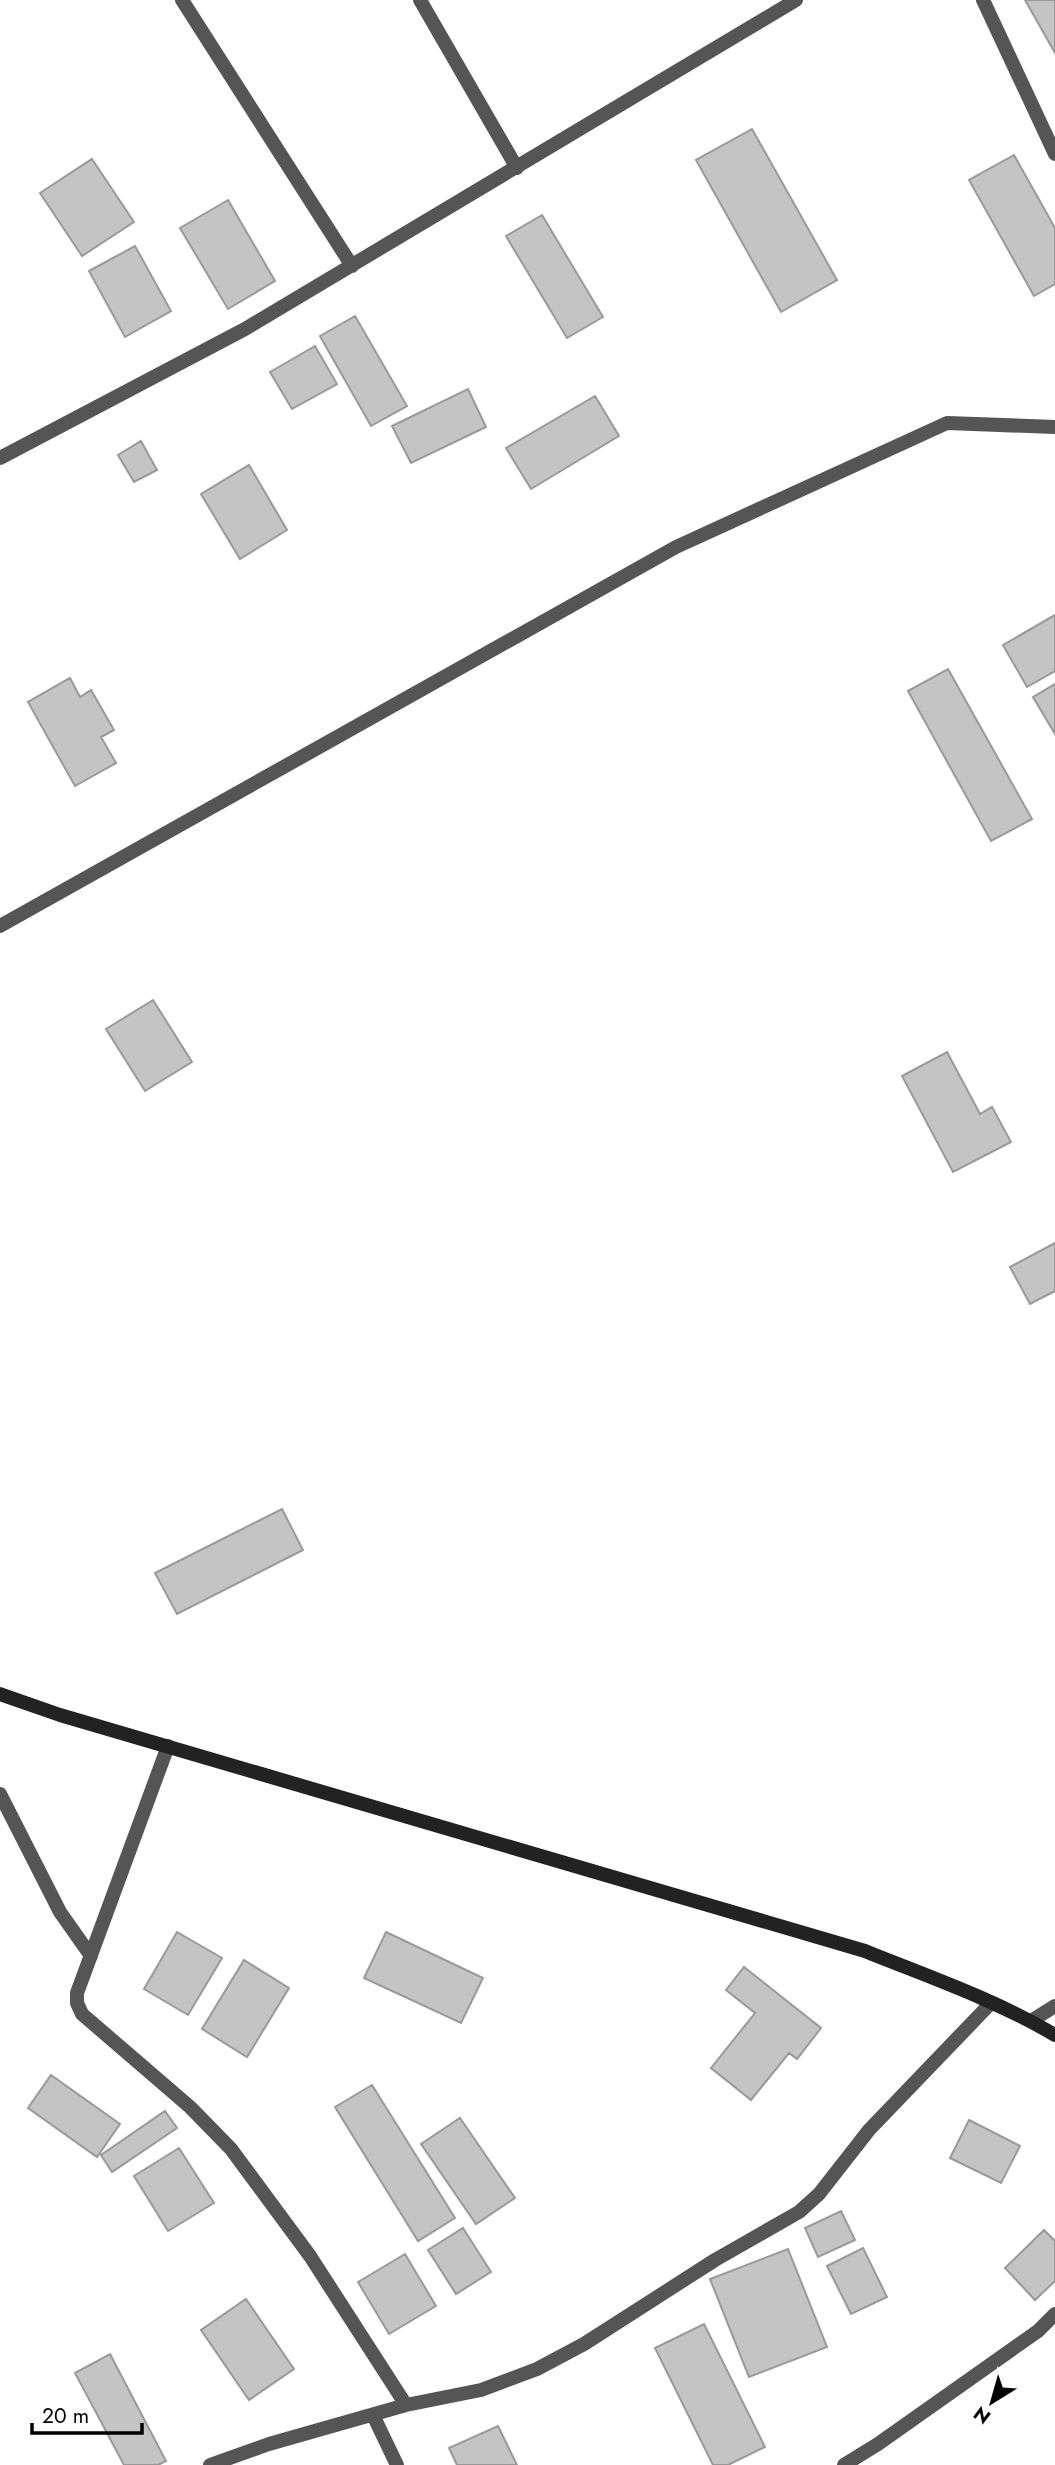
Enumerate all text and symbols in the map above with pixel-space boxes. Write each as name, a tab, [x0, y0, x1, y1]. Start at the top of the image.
north arrow	[957, 2367, 1027, 2437]
scale bar	[32, 2392, 142, 2436]
text: N	[968, 2400, 996, 2431]
text: 20 m	[42, 2401, 89, 2431]

